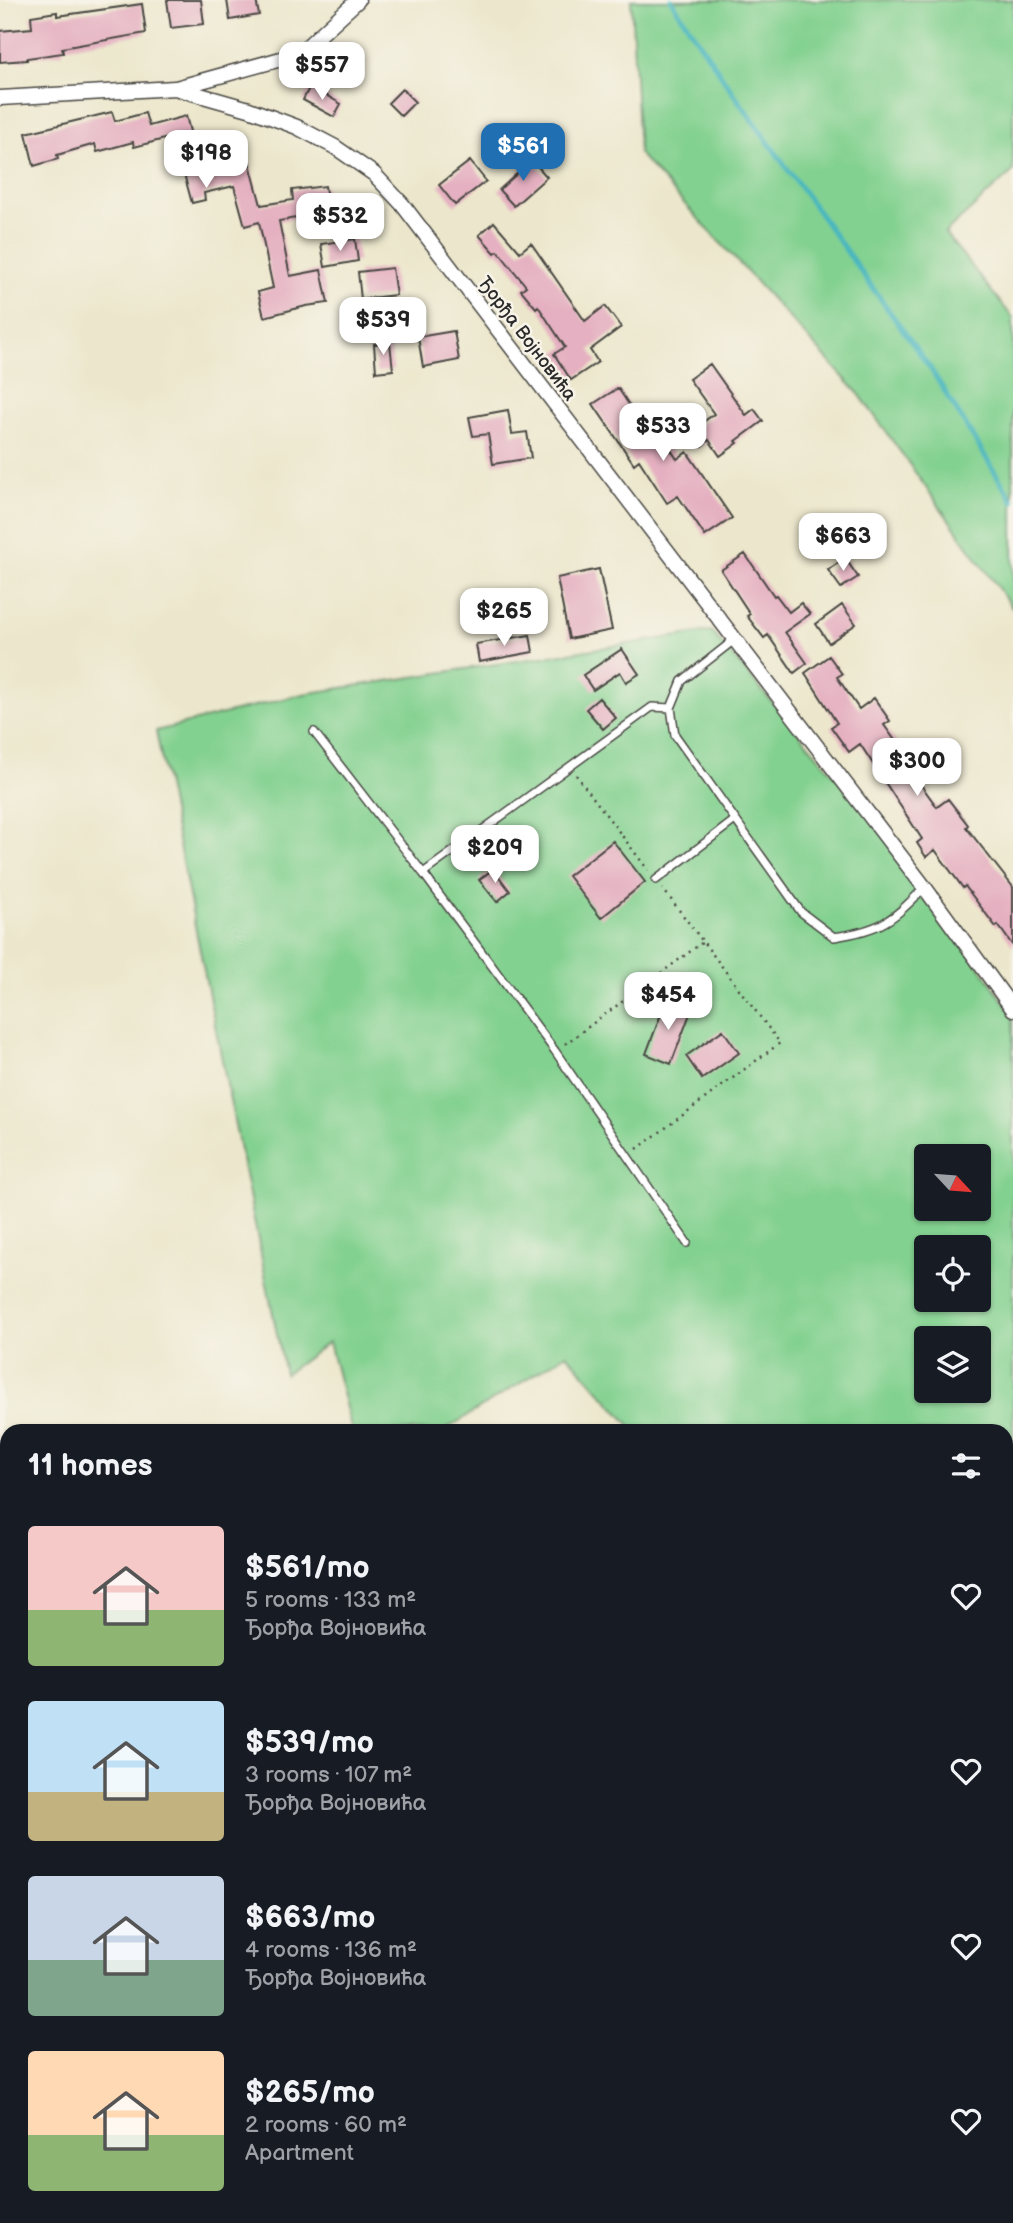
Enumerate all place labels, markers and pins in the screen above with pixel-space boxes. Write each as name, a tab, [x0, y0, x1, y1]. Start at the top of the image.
pin: $557	[281, 42, 363, 102]
pin: $561	[482, 124, 564, 183]
pin: $198	[165, 130, 247, 190]
pin: $532	[299, 194, 381, 253]
pin: $539	[342, 298, 424, 357]
pin: $533	[622, 404, 704, 463]
pin: $663	[802, 514, 884, 573]
pin: $265	[463, 588, 545, 648]
pin: $300	[876, 738, 958, 798]
pin: $209	[454, 826, 536, 885]
pin: $454	[627, 972, 709, 1032]

